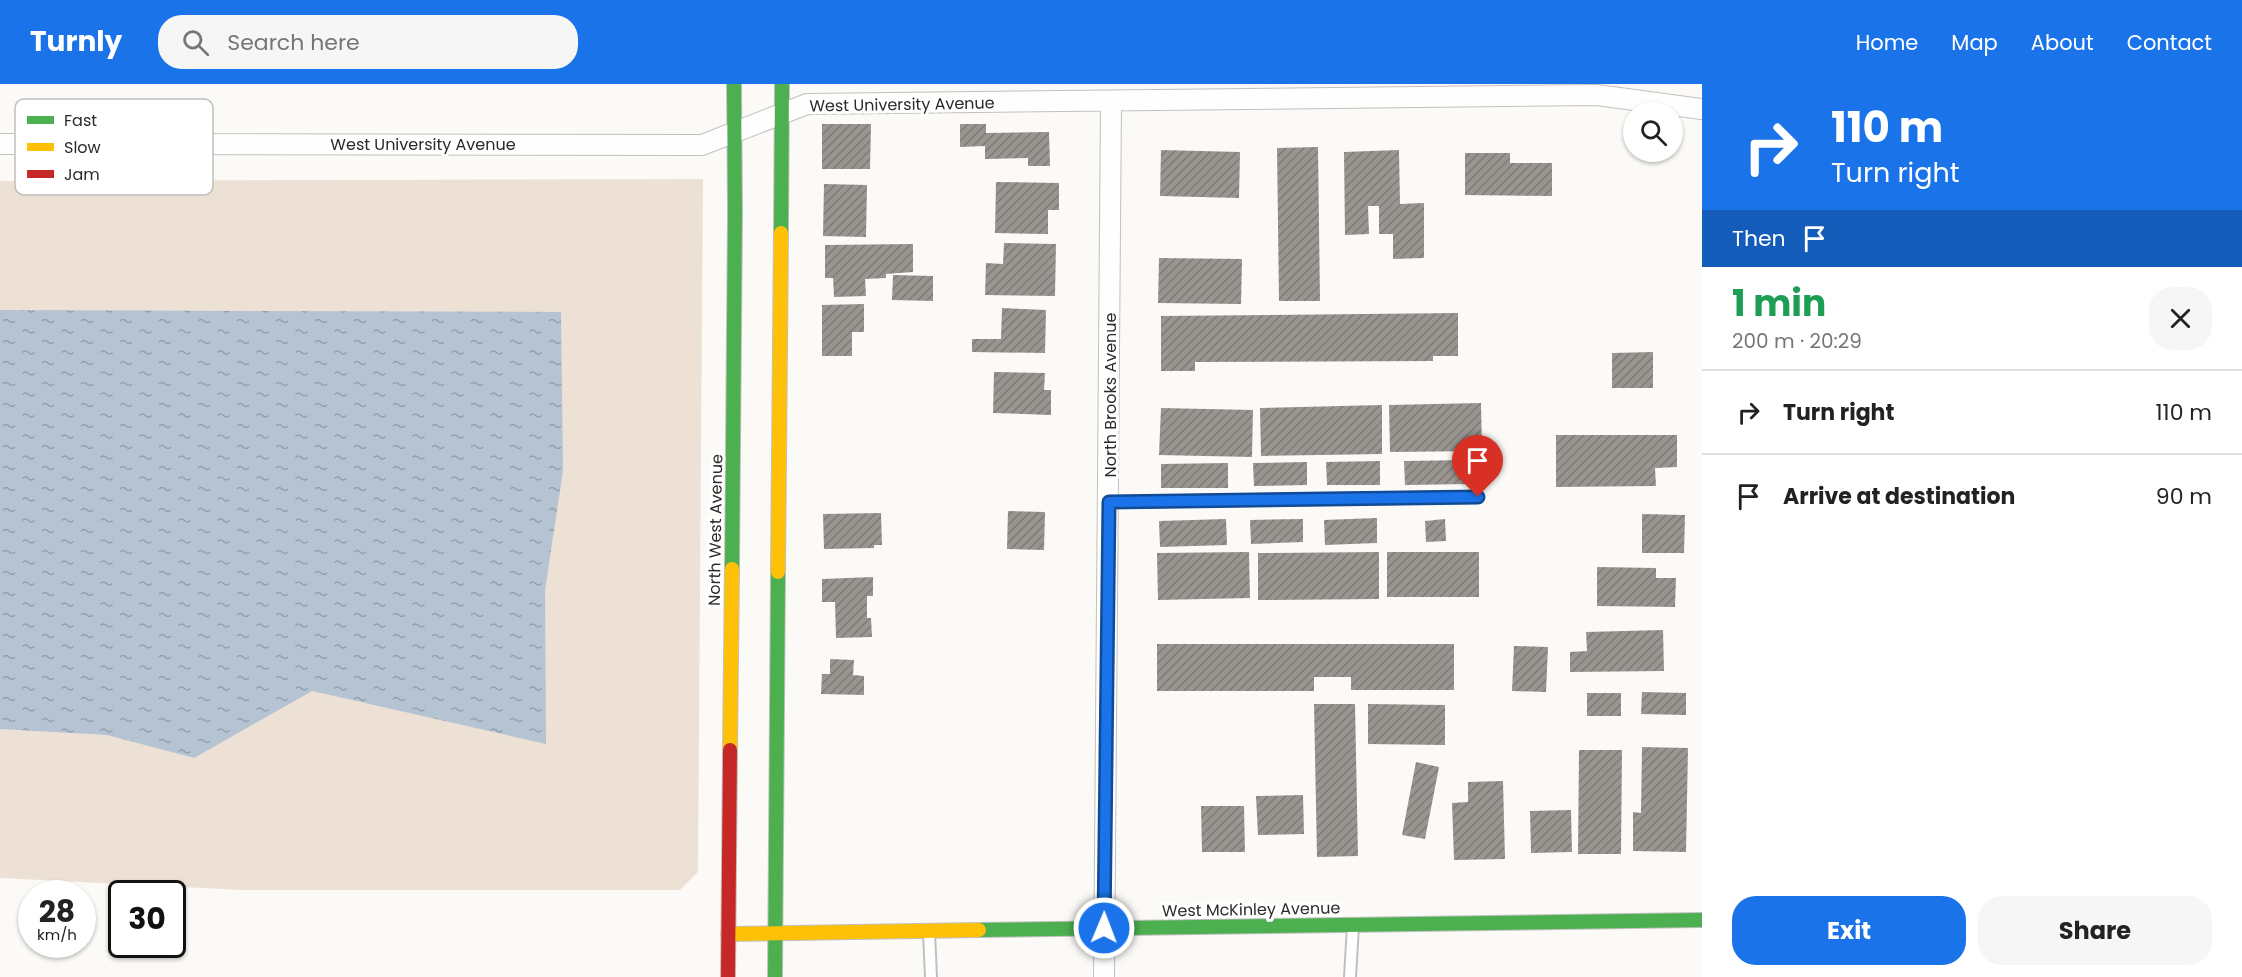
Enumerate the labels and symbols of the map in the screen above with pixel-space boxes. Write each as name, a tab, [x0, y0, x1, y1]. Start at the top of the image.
street label: West University Avenue	[809, 91, 995, 118]
legend	[15, 99, 213, 195]
text: Fast	[64, 109, 97, 132]
street label: West University Avenue	[330, 133, 516, 156]
text: Slow	[64, 136, 101, 159]
text: Jam	[64, 163, 100, 186]
street label: North Brooks Avenue	[1099, 312, 1122, 478]
pin	[1452, 435, 1503, 497]
street label: North West Avenue	[703, 454, 728, 606]
speed limit sign: 30	[108, 880, 186, 958]
position arrow	[1072, 896, 1136, 960]
street label: West McKinley Avenue	[1162, 896, 1340, 923]

